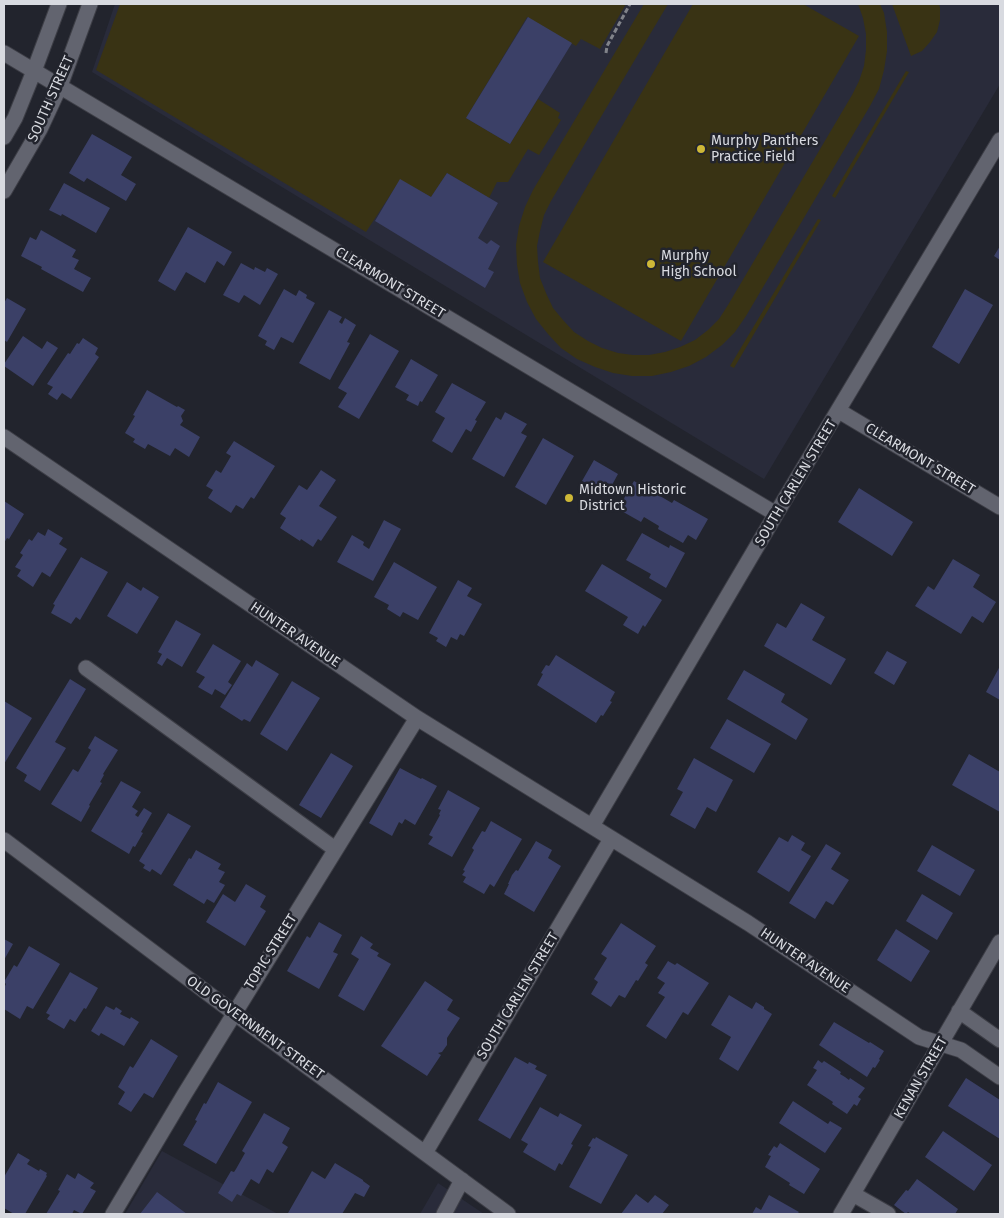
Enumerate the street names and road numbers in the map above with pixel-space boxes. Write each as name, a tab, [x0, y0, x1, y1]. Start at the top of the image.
street label: SOUTH STREET	[25, 53, 77, 145]
street label: CLEARMONT STREET	[332, 244, 448, 322]
street label: SOUTH CARLEN STREET	[752, 417, 840, 549]
street label: CLEARMONT STREET	[862, 420, 978, 498]
street label: HUNTER AVENUE	[247, 599, 343, 671]
street label: TOPIC STREET	[241, 911, 301, 993]
street label: HUNTER AVENUE	[757, 925, 853, 997]
street label: SOUTH CARLEN STREET	[474, 930, 562, 1062]
street label: OLD GOVERNMENT STREET	[183, 973, 327, 1083]
street label: KENAN STREET	[891, 1034, 951, 1122]

